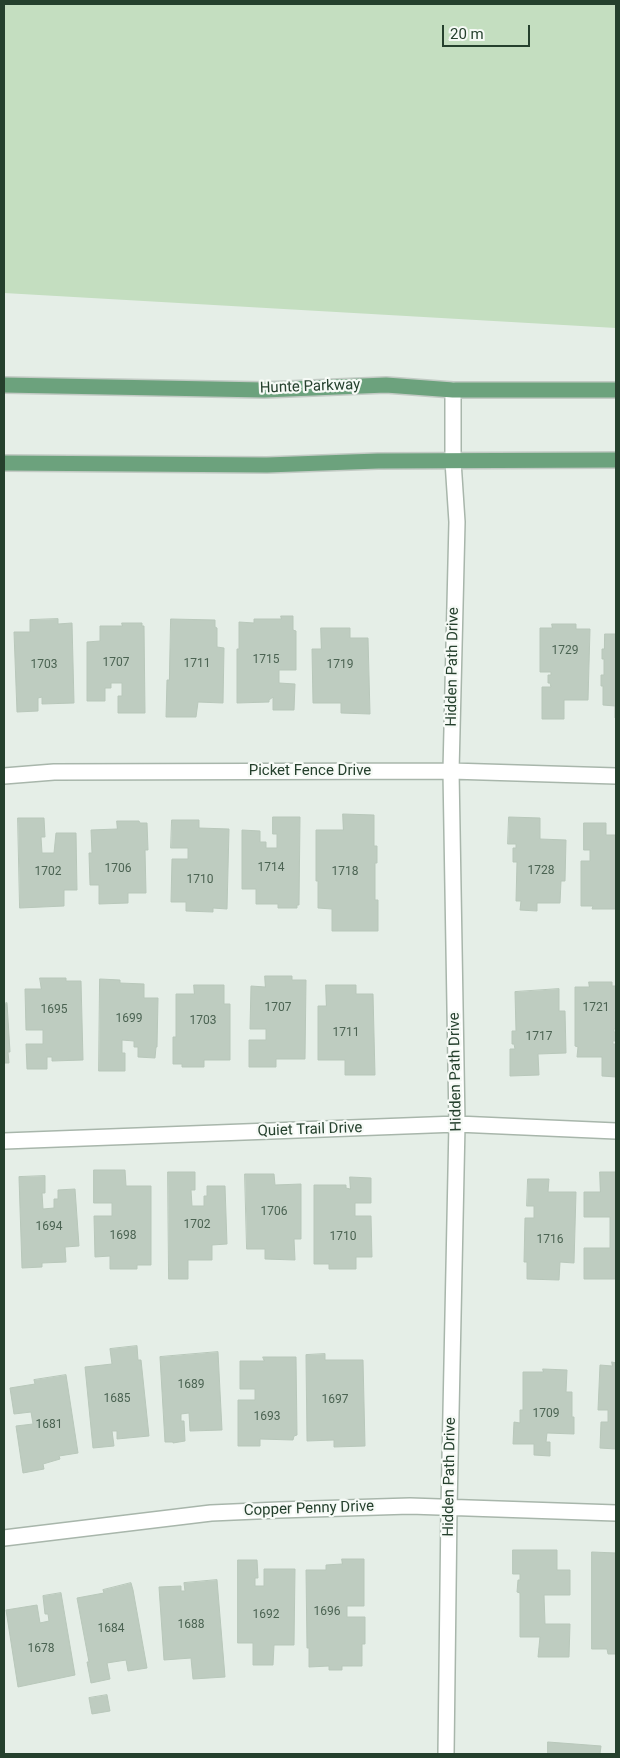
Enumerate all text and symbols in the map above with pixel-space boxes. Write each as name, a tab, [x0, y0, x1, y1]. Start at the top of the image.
scale bar	[445, 15, 532, 47]
text: 20 m	[450, 25, 484, 43]
street label: Hunte Parkway	[259, 376, 361, 398]
street label: Hidden Path Drive	[443, 607, 463, 727]
house number: 1729	[552, 644, 578, 658]
house number: 1715	[253, 653, 279, 667]
house number: 1707	[103, 656, 129, 670]
house number: 1711	[184, 657, 210, 671]
house number: 1703	[31, 658, 57, 672]
house number: 1719	[327, 658, 353, 672]
street label: Picket Fence Drive	[249, 762, 371, 780]
house number: 1714	[258, 861, 284, 875]
house number: 1706	[105, 862, 131, 876]
house number: 1728	[528, 864, 554, 878]
house number: 1702	[35, 865, 61, 879]
house number: 1718	[332, 865, 358, 879]
house number: 1710	[187, 873, 213, 887]
house number: 1707	[265, 1001, 291, 1015]
house number: 1721	[583, 1001, 609, 1015]
house number: 1695	[41, 1003, 67, 1017]
house number: 1699	[116, 1012, 142, 1026]
street label: Hidden Path Drive	[446, 1012, 466, 1132]
house number: 1703	[190, 1014, 216, 1028]
house number: 1711	[333, 1026, 359, 1040]
house number: 1717	[526, 1030, 552, 1044]
street label: Quiet Trail Drive	[257, 1119, 363, 1141]
house number: 1706	[261, 1205, 287, 1219]
house number: 1702	[184, 1218, 210, 1232]
house number: 1694	[36, 1220, 62, 1234]
house number: 1698	[110, 1229, 136, 1243]
house number: 1710	[330, 1230, 356, 1244]
house number: 1716	[537, 1233, 563, 1247]
house number: 1689	[178, 1378, 204, 1392]
house number: 1685	[104, 1392, 130, 1406]
house number: 1697	[322, 1393, 348, 1407]
house number: 1709	[533, 1407, 559, 1421]
house number: 1693	[254, 1410, 280, 1424]
street label: Hidden Path Drive	[440, 1417, 460, 1537]
house number: 1681	[36, 1418, 62, 1432]
street label: Copper Penny Drive	[244, 1498, 374, 1520]
house number: 1696	[314, 1605, 340, 1619]
house number: 1692	[253, 1608, 279, 1622]
house number: 1688	[178, 1618, 204, 1632]
house number: 1684	[98, 1622, 124, 1636]
house number: 1678	[28, 1642, 54, 1656]

